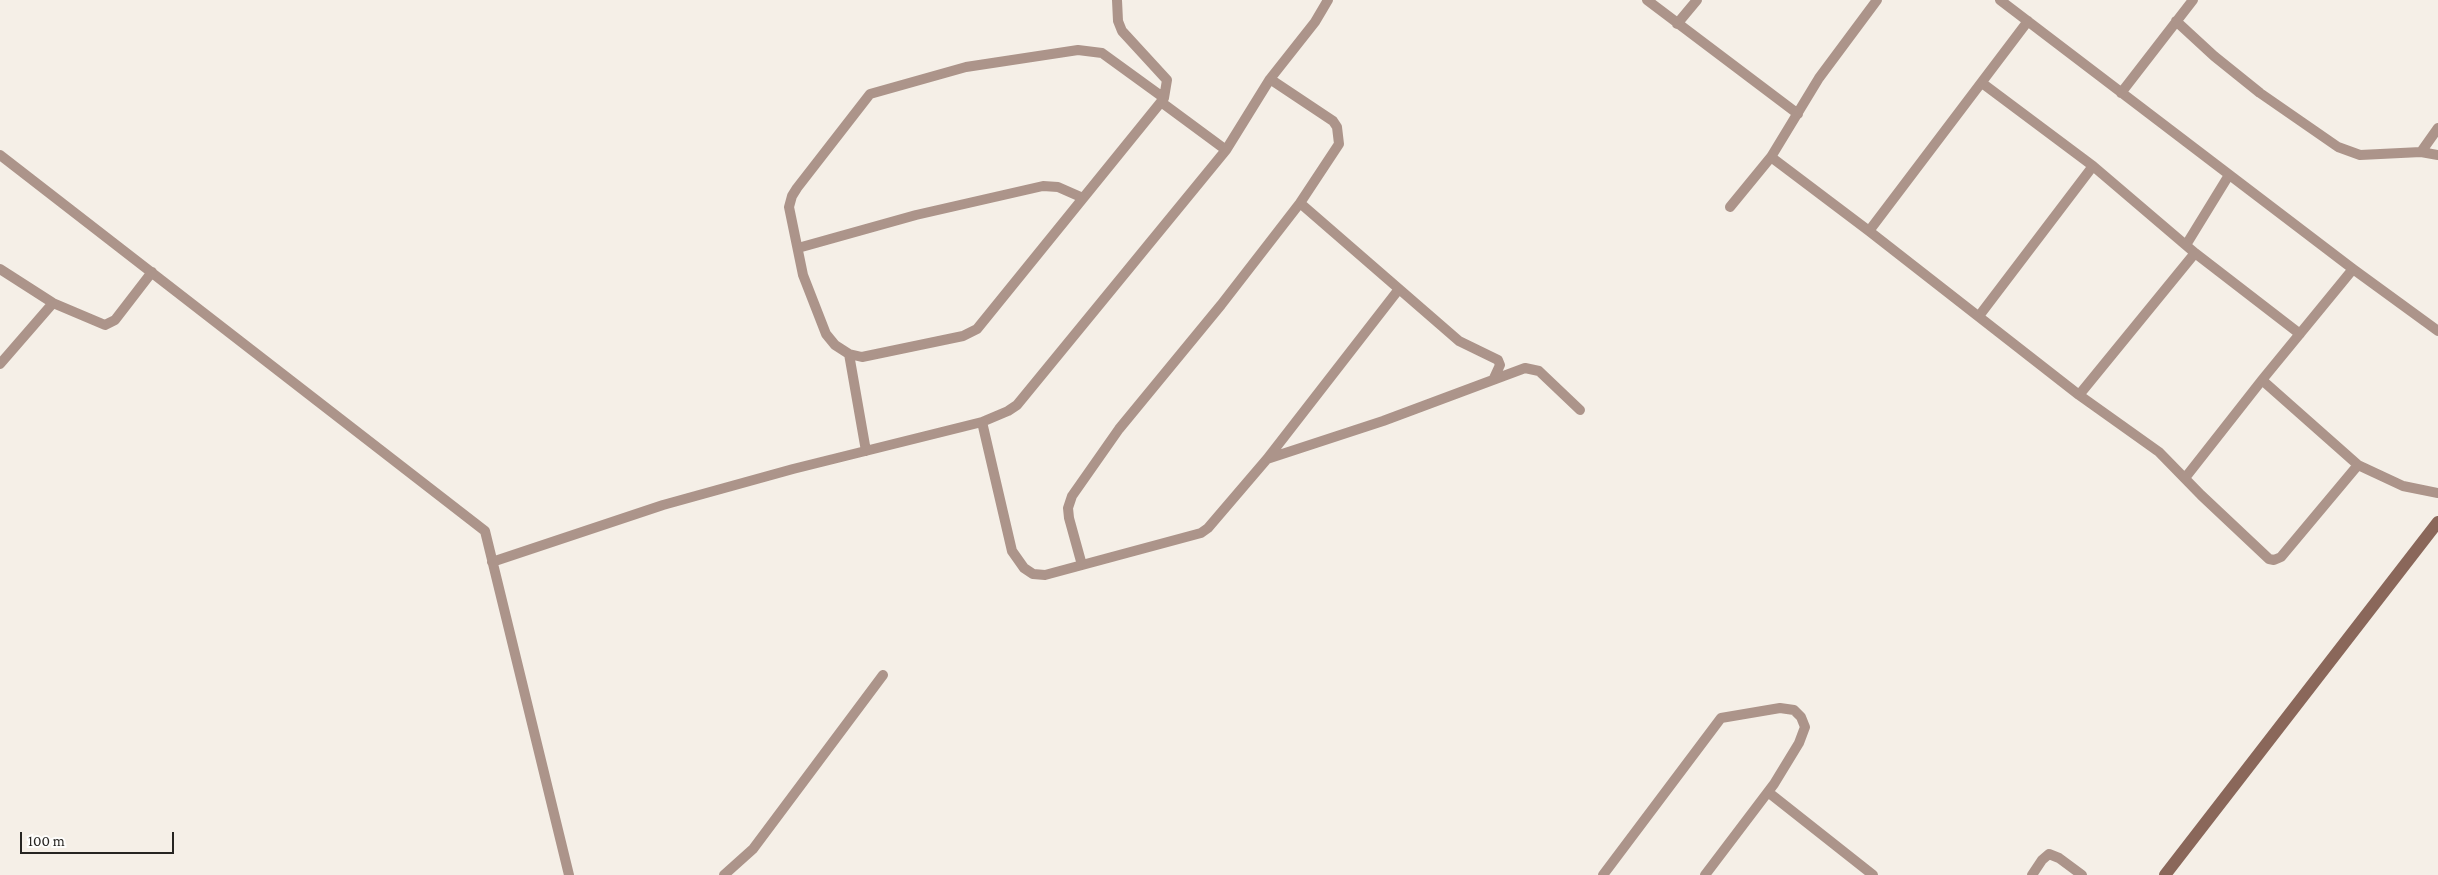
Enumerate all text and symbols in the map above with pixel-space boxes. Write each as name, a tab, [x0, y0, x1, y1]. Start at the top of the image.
scale bar	[22, 822, 176, 854]
text: 100 m	[28, 833, 65, 849]

